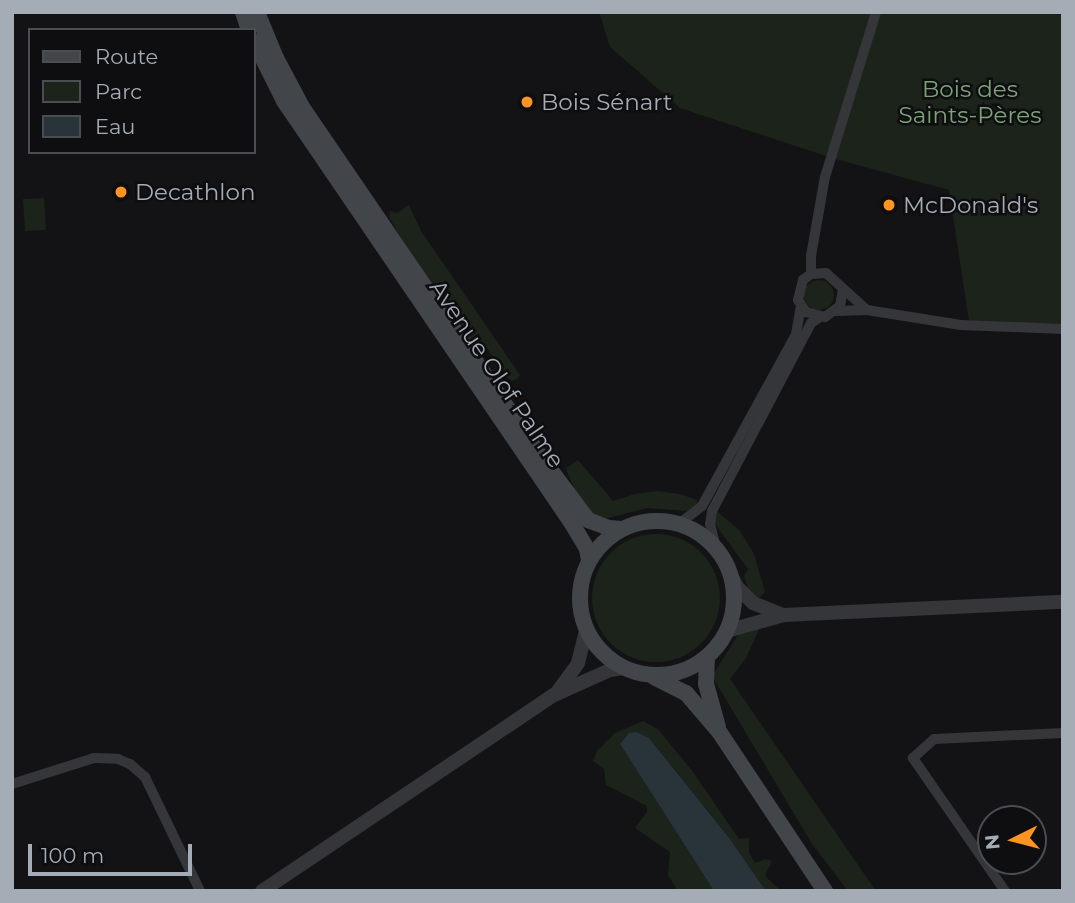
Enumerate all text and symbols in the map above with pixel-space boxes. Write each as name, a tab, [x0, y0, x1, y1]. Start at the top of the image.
legend	[28, 28, 256, 154]
text: Route	[95, 44, 158, 69]
park label: Bois des Saints-Pères	[899, 75, 1041, 129]
text: Parc	[95, 79, 142, 104]
place label: Bois Sénart	[541, 88, 672, 116]
marker: Bois Sénart	[519, 94, 535, 110]
text: Eau	[95, 114, 135, 139]
place label: Decathlon	[135, 178, 255, 206]
marker: Decathlon	[113, 184, 129, 200]
place label: McDonald's	[903, 191, 1038, 219]
marker: McDonald's	[881, 197, 897, 213]
street label: Avenue Olof Palme	[424, 275, 570, 473]
north arrow	[977, 805, 1047, 875]
scale bar	[32, 830, 196, 874]
text: N	[980, 833, 1005, 851]
text: 100 m	[41, 843, 104, 868]

